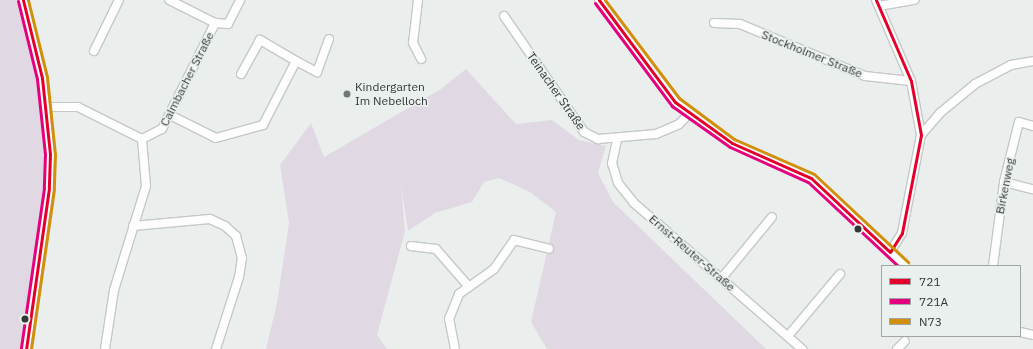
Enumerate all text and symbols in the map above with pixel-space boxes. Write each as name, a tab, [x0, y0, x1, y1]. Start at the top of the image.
street label: Stockholmer Straße	[759, 27, 865, 81]
street label: Calmbacher Straße	[157, 29, 217, 129]
street label: Teinacher Straße	[524, 49, 588, 133]
place label: Kindergarten Im Nebelloch	[355, 80, 428, 108]
marker: Kindergarten Im Nebelloch	[342, 89, 352, 99]
street label: Birkenweg	[993, 157, 1017, 215]
street label: Ernst-Reuter-Straße	[646, 212, 738, 294]
unlabelled marker	[853, 224, 863, 234]
legend	[881, 265, 1021, 337]
text: 721	[919, 274, 941, 289]
text: 721A	[919, 294, 948, 309]
unlabelled marker	[20, 314, 30, 324]
text: N73	[919, 314, 942, 329]

